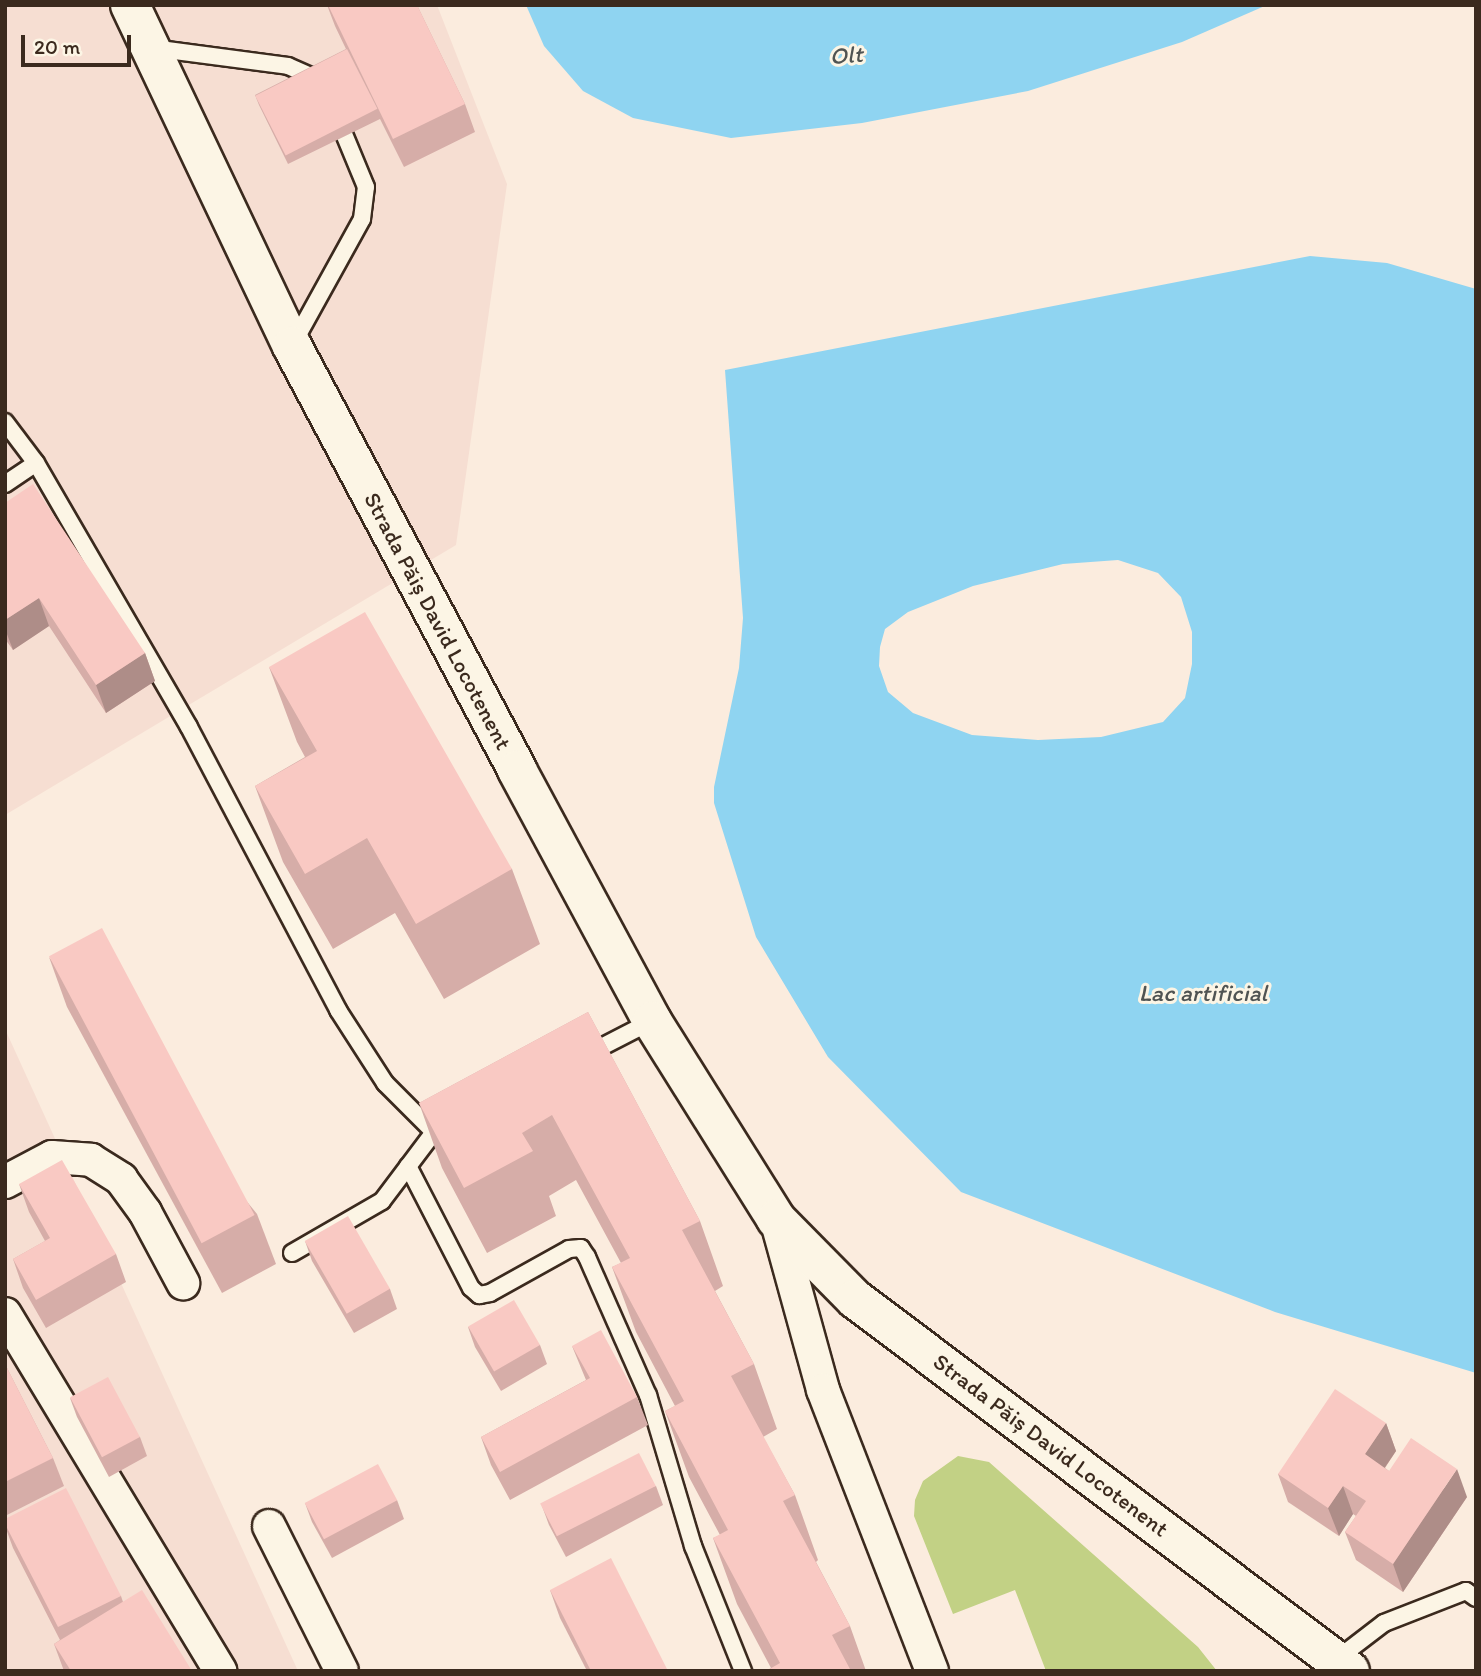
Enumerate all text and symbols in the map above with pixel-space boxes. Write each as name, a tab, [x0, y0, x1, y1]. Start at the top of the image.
scale bar	[24, 21, 135, 65]
text: 20 m	[34, 34, 80, 59]
water label: Olt	[828, 39, 864, 71]
street label: Strada Păiș David Locotenent	[358, 487, 518, 755]
water label: Lac artificial	[1138, 979, 1268, 1007]
street label: Strada Păiș David Locotenent	[927, 1347, 1175, 1543]

